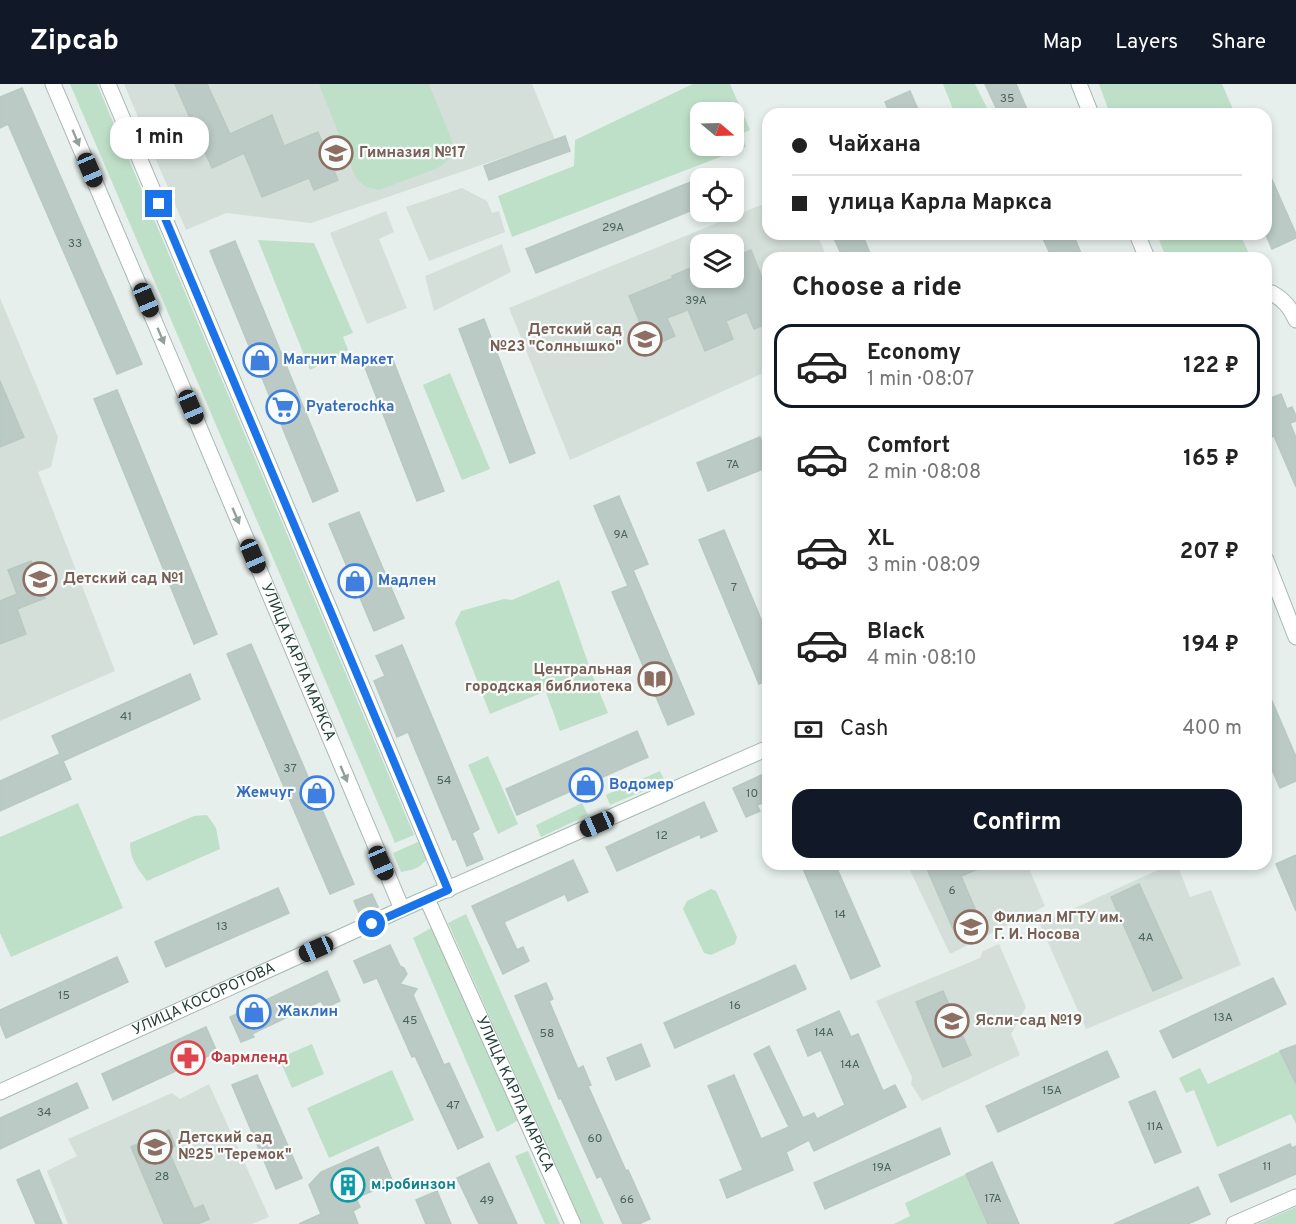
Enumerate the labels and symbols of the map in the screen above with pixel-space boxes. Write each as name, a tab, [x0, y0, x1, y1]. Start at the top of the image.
house number: 35	[1000, 91, 1014, 107]
north arrow	[690, 102, 744, 156]
callout: 1 min	[110, 117, 208, 159]
one-way arrow	[71, 129, 81, 147]
school or university icon: Гимназия №17	[318, 135, 354, 171]
place label: Гимназия №17	[359, 144, 465, 163]
car	[75, 150, 105, 190]
route end	[145, 190, 172, 217]
house number: 29А	[602, 220, 624, 236]
house number: 33	[68, 236, 82, 252]
car	[131, 280, 161, 320]
house number: 39А	[685, 293, 707, 309]
place label: Детский сад №23 "Солнышко"	[490, 321, 622, 357]
school or university icon: Детский сад №23 "Солнышко"	[627, 321, 663, 357]
one-way arrow	[157, 327, 166, 345]
shop icon: Магнит Маркет	[242, 342, 278, 378]
place label: Магнит Маркет	[283, 351, 394, 370]
car	[176, 387, 206, 427]
supermarket icon: Pyaterochka	[265, 389, 301, 425]
place label: Pyaterochka	[306, 398, 394, 417]
house number: 7А	[726, 457, 740, 473]
one-way arrow	[232, 507, 241, 525]
house number: 9А	[614, 527, 628, 543]
car	[238, 536, 268, 576]
school or university icon: Детский сад №1	[22, 561, 58, 597]
shop icon: Мадлен	[337, 563, 373, 599]
place label: Детский сад №1	[63, 570, 184, 589]
place label: Мадлен	[378, 572, 436, 591]
house number: 7	[731, 580, 737, 596]
street label: УЛИЦА КАРЛА МАРКСА	[257, 581, 340, 744]
place label: Центральная городская библиотека	[465, 661, 632, 697]
library icon: Центральная городская библиотека	[637, 661, 673, 697]
house number: 41	[120, 709, 132, 725]
house number: 37	[283, 761, 297, 777]
one-way arrow	[339, 765, 349, 783]
shop icon: Водомер	[568, 767, 604, 803]
house number: 54	[436, 773, 452, 789]
shop icon: Жемчуг	[299, 775, 335, 811]
place label: Водомер	[609, 776, 674, 795]
place label: Жемчуг	[236, 784, 294, 803]
house number: 10	[746, 786, 758, 802]
car	[577, 808, 617, 840]
house number: 12	[656, 828, 668, 844]
car	[366, 843, 396, 883]
house number: 6	[948, 883, 956, 899]
house number: 14	[834, 907, 846, 923]
school or university icon: Филиал МГТУ им. Г. И. Носова	[953, 909, 989, 945]
place label: Филиал МГТУ им. Г. И. Носова	[994, 909, 1123, 945]
route start	[358, 910, 385, 937]
house number: 13	[216, 919, 228, 935]
house number: 4А	[1138, 930, 1154, 946]
car	[296, 933, 336, 965]
street label: УЛИЦА КОСОРОТОВА	[129, 958, 278, 1040]
house number: 15	[58, 988, 70, 1004]
shop icon: Жаклин	[236, 994, 272, 1030]
house number: 16	[729, 998, 741, 1014]
place label: Жаклин	[277, 1003, 338, 1022]
school or university icon: Ясли-сад №19	[934, 1003, 970, 1039]
house number: 13А	[1213, 1010, 1233, 1026]
place label: Ясли-сад №19	[975, 1012, 1082, 1031]
house number: 45	[403, 1013, 417, 1029]
street label: УЛИЦА КАРЛА МАРКСА	[471, 1013, 558, 1175]
house number: 14А	[814, 1025, 834, 1041]
house number: 58	[540, 1026, 554, 1042]
pharmacy icon: Фармленд	[170, 1040, 206, 1076]
place label: Фармленд	[211, 1049, 288, 1068]
house number: 14А	[840, 1057, 860, 1073]
house number: 15А	[1042, 1083, 1062, 1099]
house number: 47	[446, 1098, 460, 1114]
house number: 34	[37, 1105, 51, 1121]
house number: 11А	[1147, 1119, 1163, 1135]
school or university icon: Детский сад №25 "Теремок"	[137, 1129, 173, 1165]
place label: Детский сад №25 "Теремок"	[178, 1129, 292, 1165]
house number: 60	[588, 1131, 602, 1147]
house number: 11	[1263, 1159, 1271, 1175]
house number: 19А	[872, 1160, 892, 1176]
building icon: м.робинзон	[330, 1167, 366, 1203]
house number: 28	[155, 1169, 169, 1185]
place label: м.робинзон	[371, 1176, 456, 1195]
house number: 17А	[984, 1191, 1002, 1207]
house number: 66	[620, 1192, 634, 1208]
house number: 49	[480, 1193, 494, 1209]

